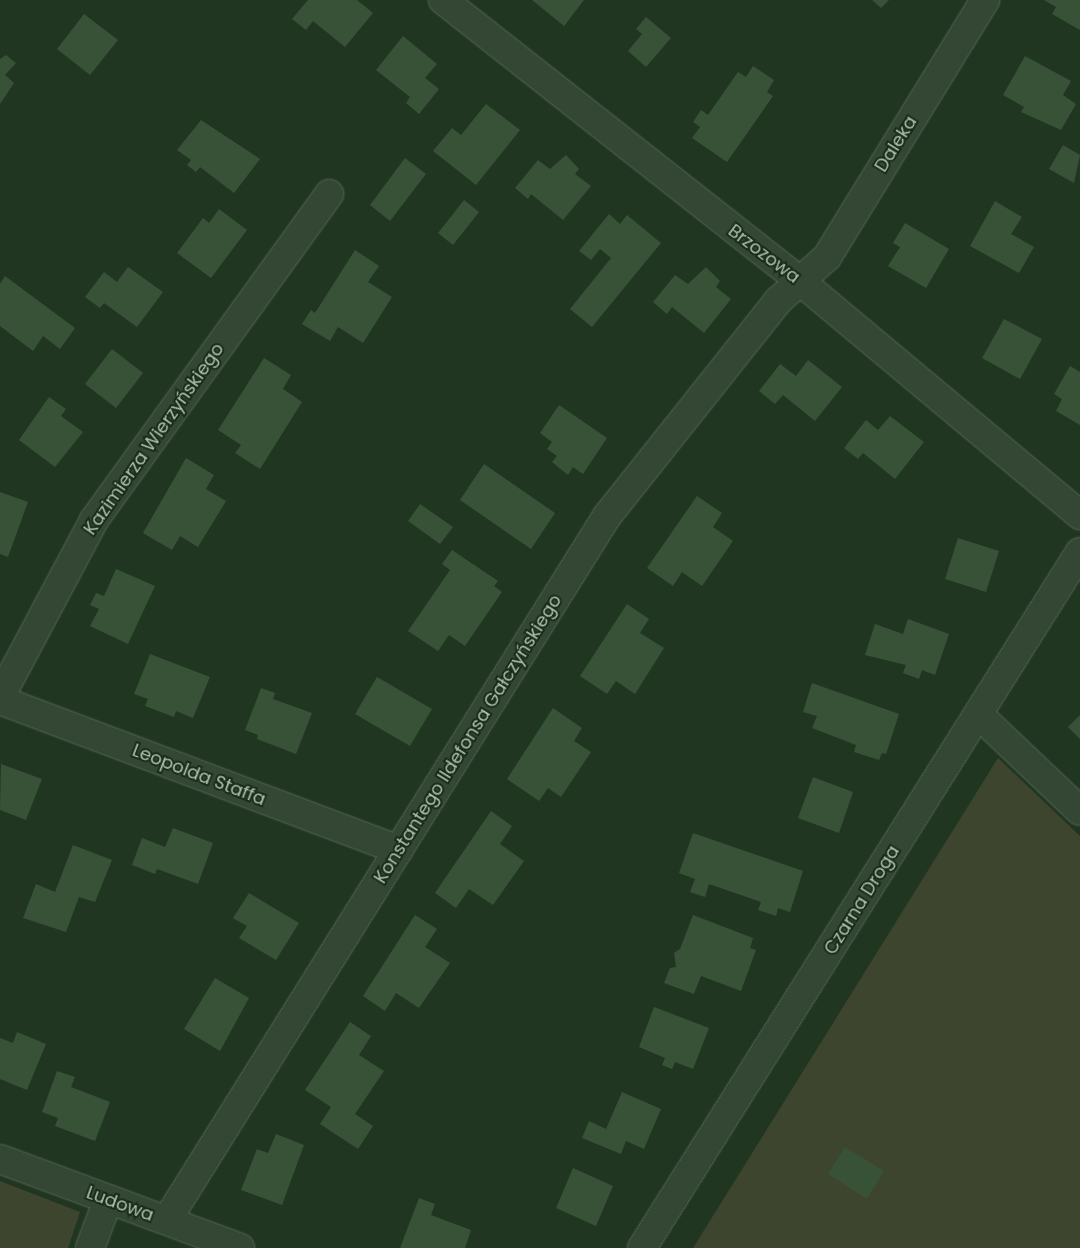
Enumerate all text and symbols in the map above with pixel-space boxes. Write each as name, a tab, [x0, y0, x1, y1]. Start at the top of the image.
street label: Daleka	[870, 112, 922, 176]
street label: Brzozowa	[724, 220, 804, 288]
street label: Kazimierza Wierzyńskiego	[79, 339, 229, 539]
street label: Konstantego Ildefonsa Gałczyńskiego	[370, 591, 566, 887]
street label: Leopolda Staffa	[129, 740, 269, 810]
street label: Czarna Droga	[820, 841, 904, 959]
street label: Ludowa	[83, 1182, 157, 1226]

